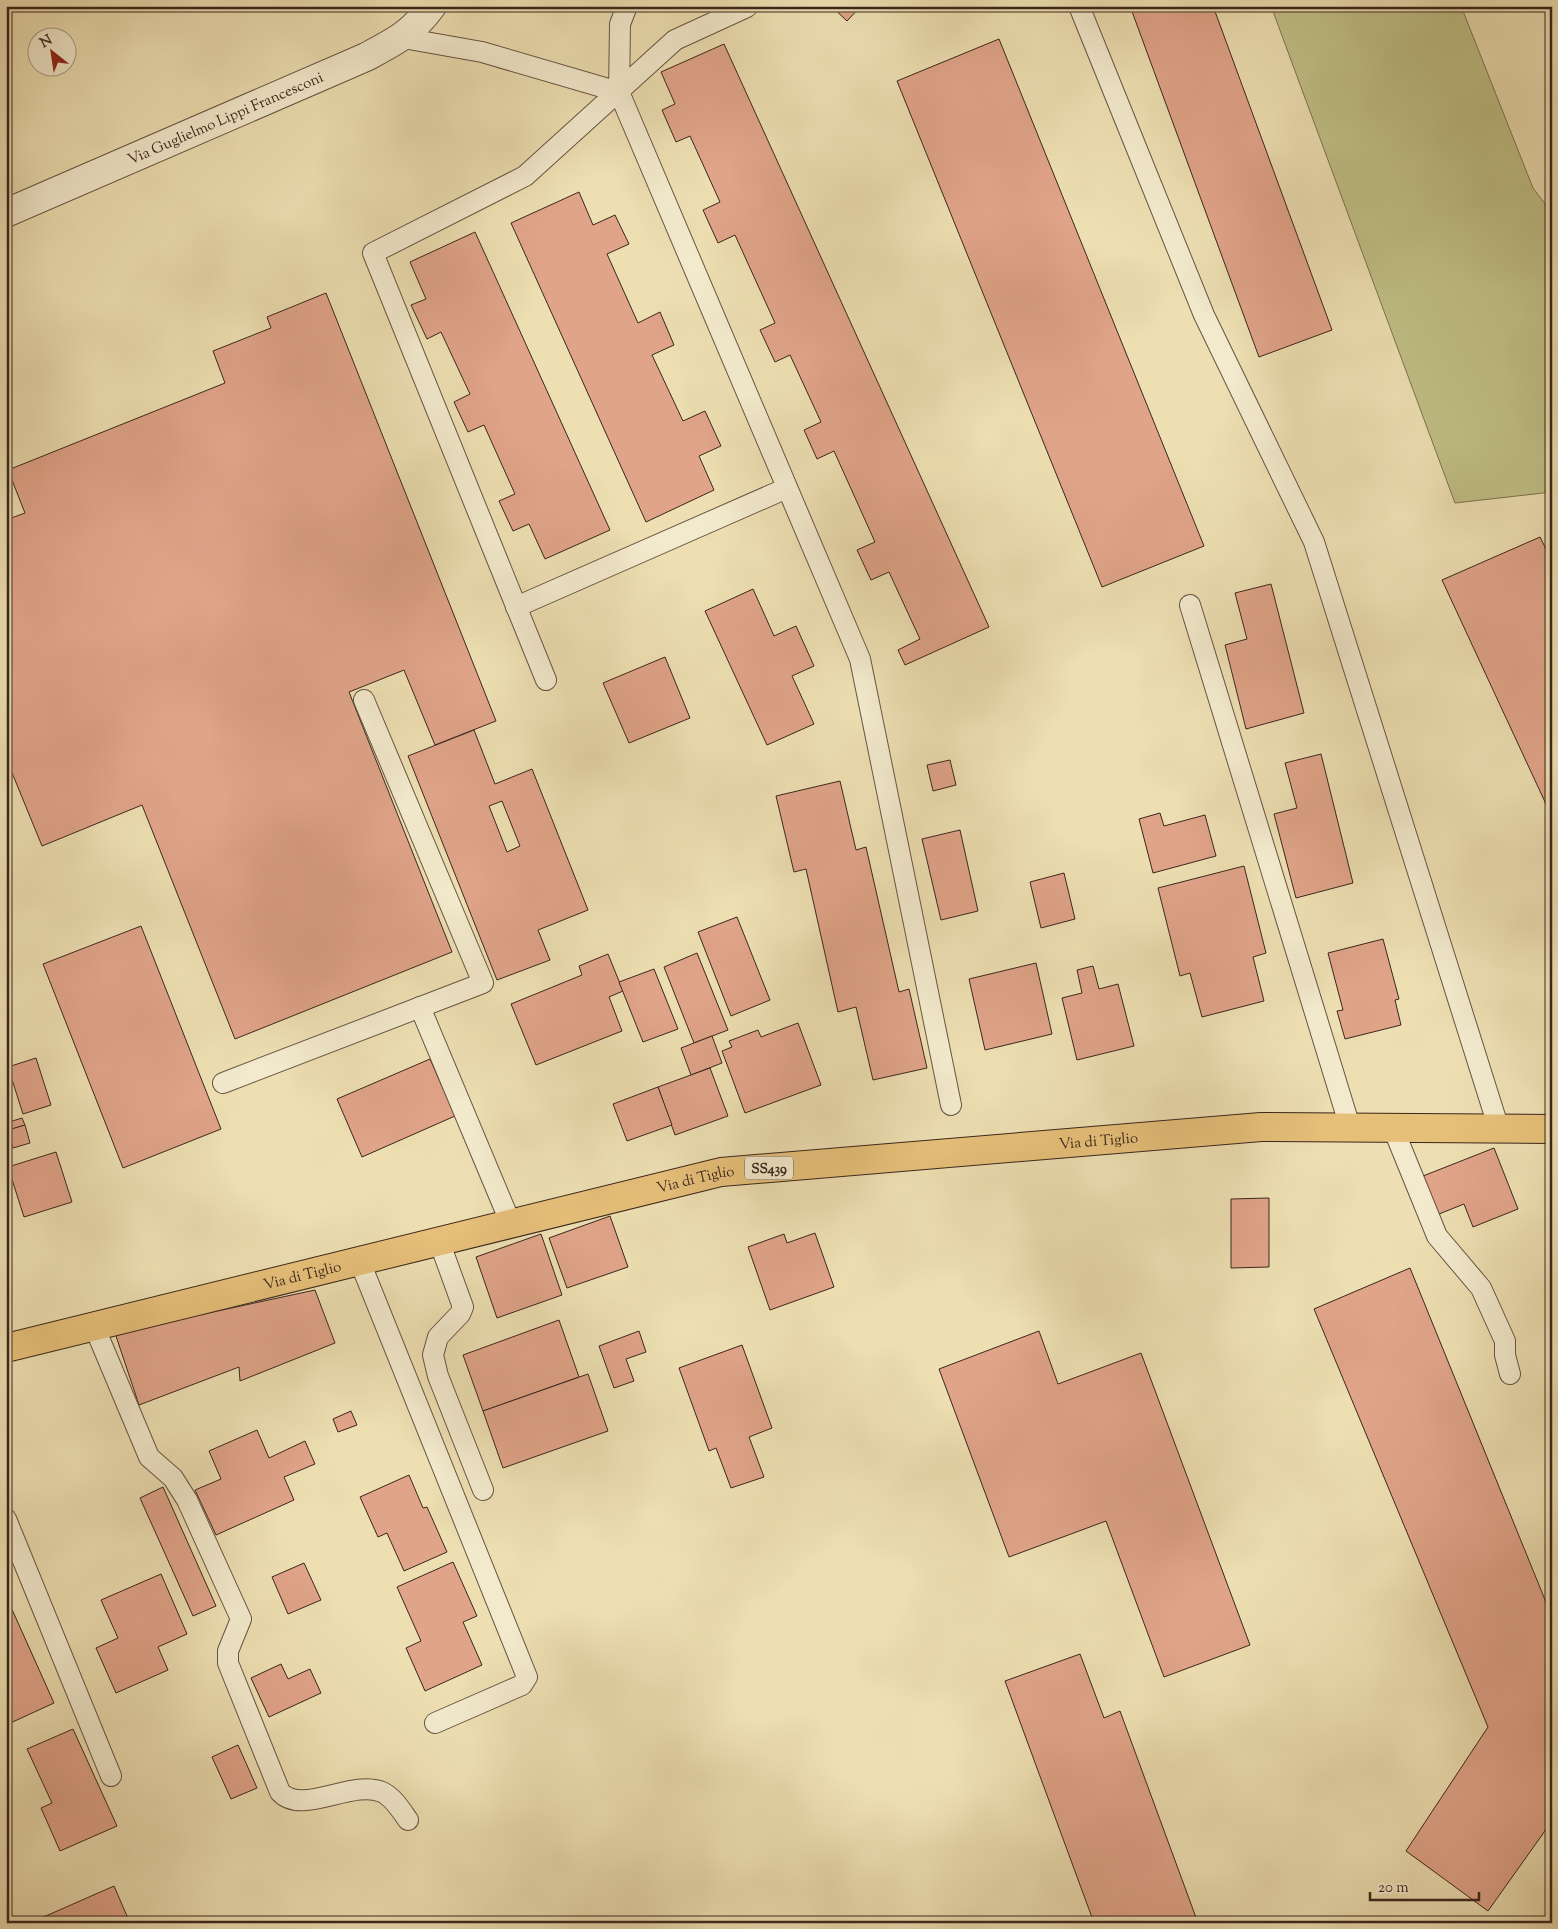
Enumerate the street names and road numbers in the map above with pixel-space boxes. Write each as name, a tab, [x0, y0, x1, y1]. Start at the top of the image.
street label: Via Guglielmo Lippi Francesconi	[125, 68, 327, 171]
street label: Via di Tiglio	[1058, 1128, 1139, 1156]
road number: SS439	[745, 1156, 793, 1180]
street label: Via di Tiglio	[655, 1162, 735, 1199]
street label: Via di Tiglio	[261, 1257, 344, 1296]

